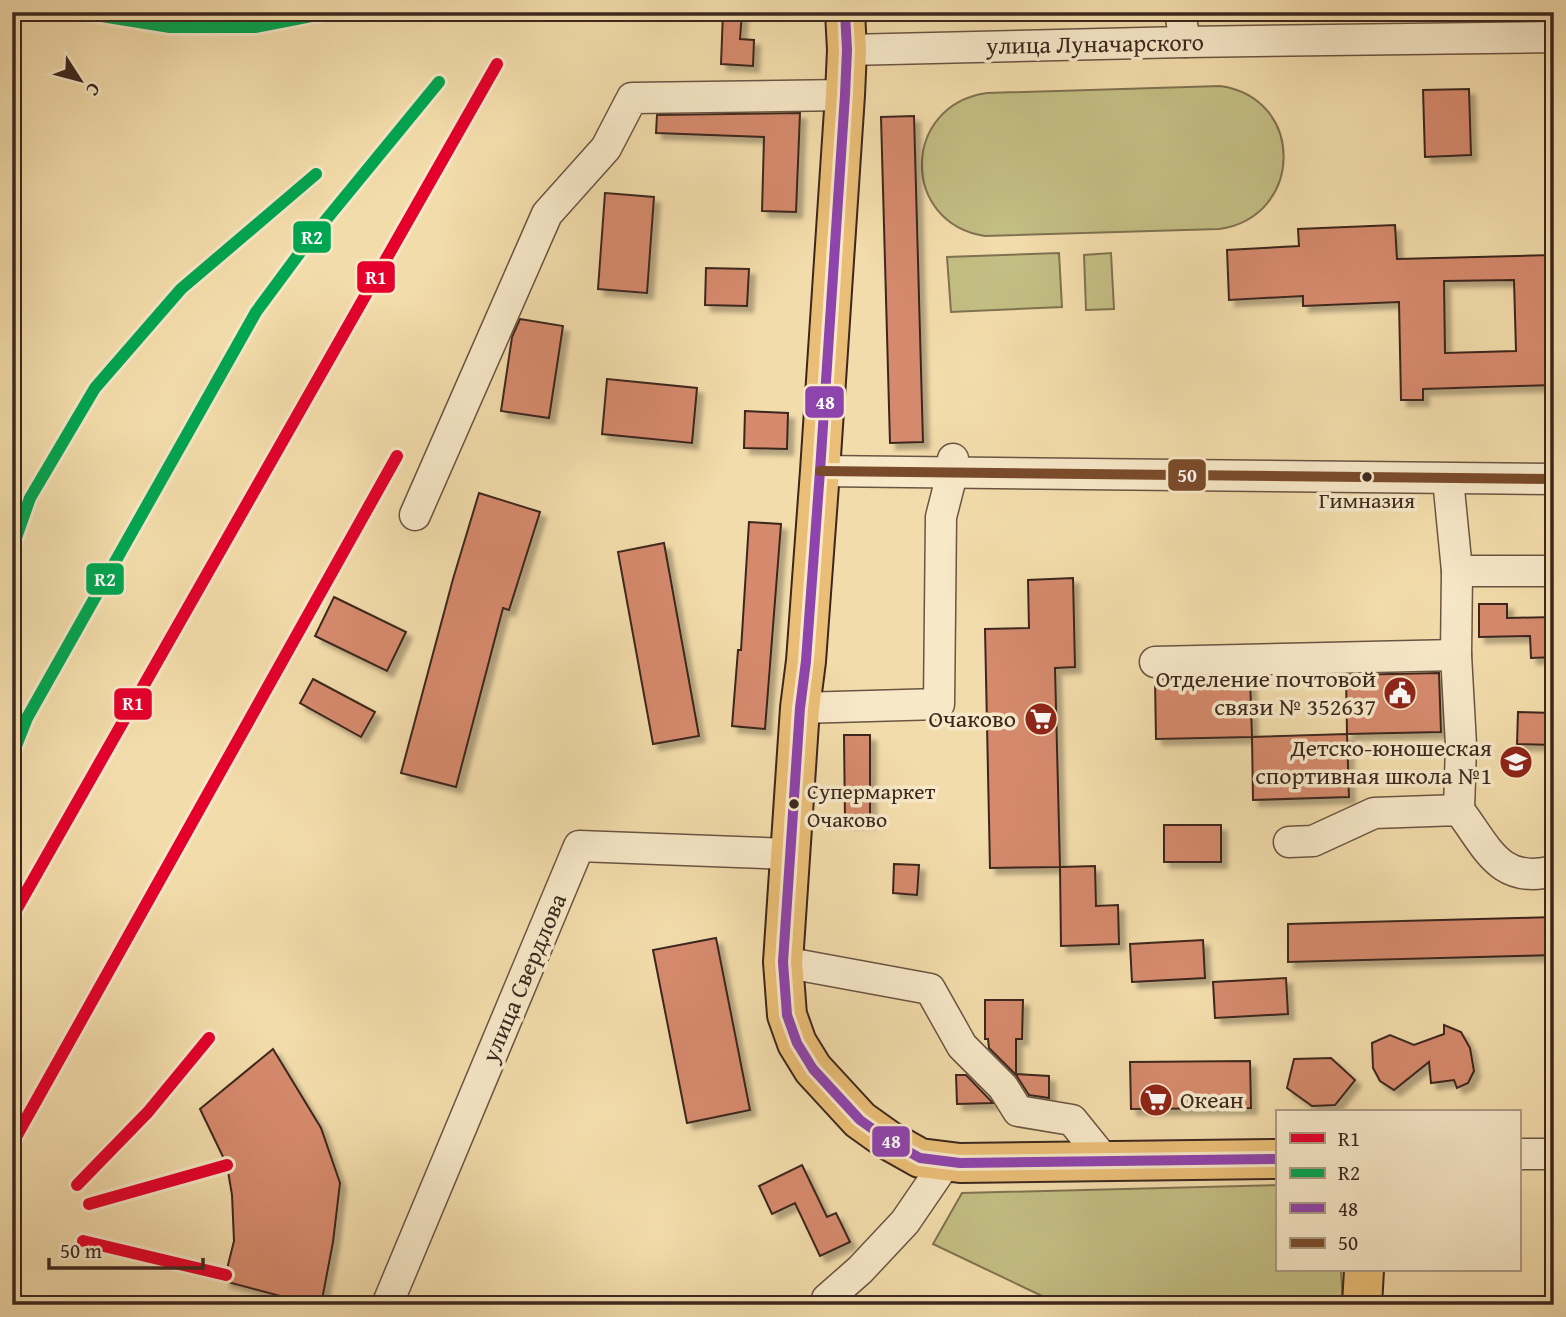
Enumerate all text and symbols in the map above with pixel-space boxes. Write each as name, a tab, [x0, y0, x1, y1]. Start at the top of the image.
street label: улица Луначарского	[985, 24, 1204, 63]
north arrow	[46, 46, 116, 116]
text: С	[79, 77, 108, 103]
line badge: R2	[292, 220, 332, 254]
text: R2	[301, 223, 323, 251]
line badge: R1	[356, 260, 396, 294]
text: R1	[365, 263, 387, 291]
line badge: 48	[804, 385, 845, 419]
text: 48	[815, 388, 835, 416]
line badge: 50	[1167, 458, 1207, 492]
text: 50	[1177, 461, 1197, 489]
marker: Гимназия	[1360, 470, 1374, 484]
place label: Гимназия	[1319, 484, 1415, 516]
line badge: R2	[85, 562, 125, 596]
text: R2	[94, 565, 116, 593]
place label: Отделение почтовой связи № 352637	[1156, 661, 1376, 724]
public building icon: Отделение почтовой связи № 352637	[1381, 674, 1419, 712]
line badge: R1	[113, 687, 153, 721]
text: R1	[122, 689, 144, 717]
supermarket icon: Очаково	[1022, 700, 1060, 738]
place label: Очаково	[928, 701, 1016, 736]
place label: Детско-юношеская спортивная школа №1	[1255, 730, 1492, 793]
school or university icon: Детско-юношеская спортивная школа №1	[1497, 743, 1535, 781]
place label: Супермаркет Очаково	[807, 775, 936, 835]
marker: Супермаркет Очаково	[787, 797, 801, 811]
street label: улица Свердлова	[472, 887, 575, 1069]
supermarket icon: Океан	[1137, 1081, 1175, 1119]
place label: Океан	[1180, 1082, 1244, 1117]
legend	[1276, 1110, 1520, 1272]
text: R1	[1338, 1123, 1360, 1154]
line badge: 48	[871, 1125, 911, 1158]
text: 48	[881, 1127, 901, 1155]
text: R2	[1338, 1157, 1360, 1188]
text: 48	[1338, 1193, 1358, 1224]
scale bar	[49, 1226, 203, 1270]
text: 50	[1338, 1227, 1358, 1258]
text: 50 m	[60, 1235, 102, 1266]

